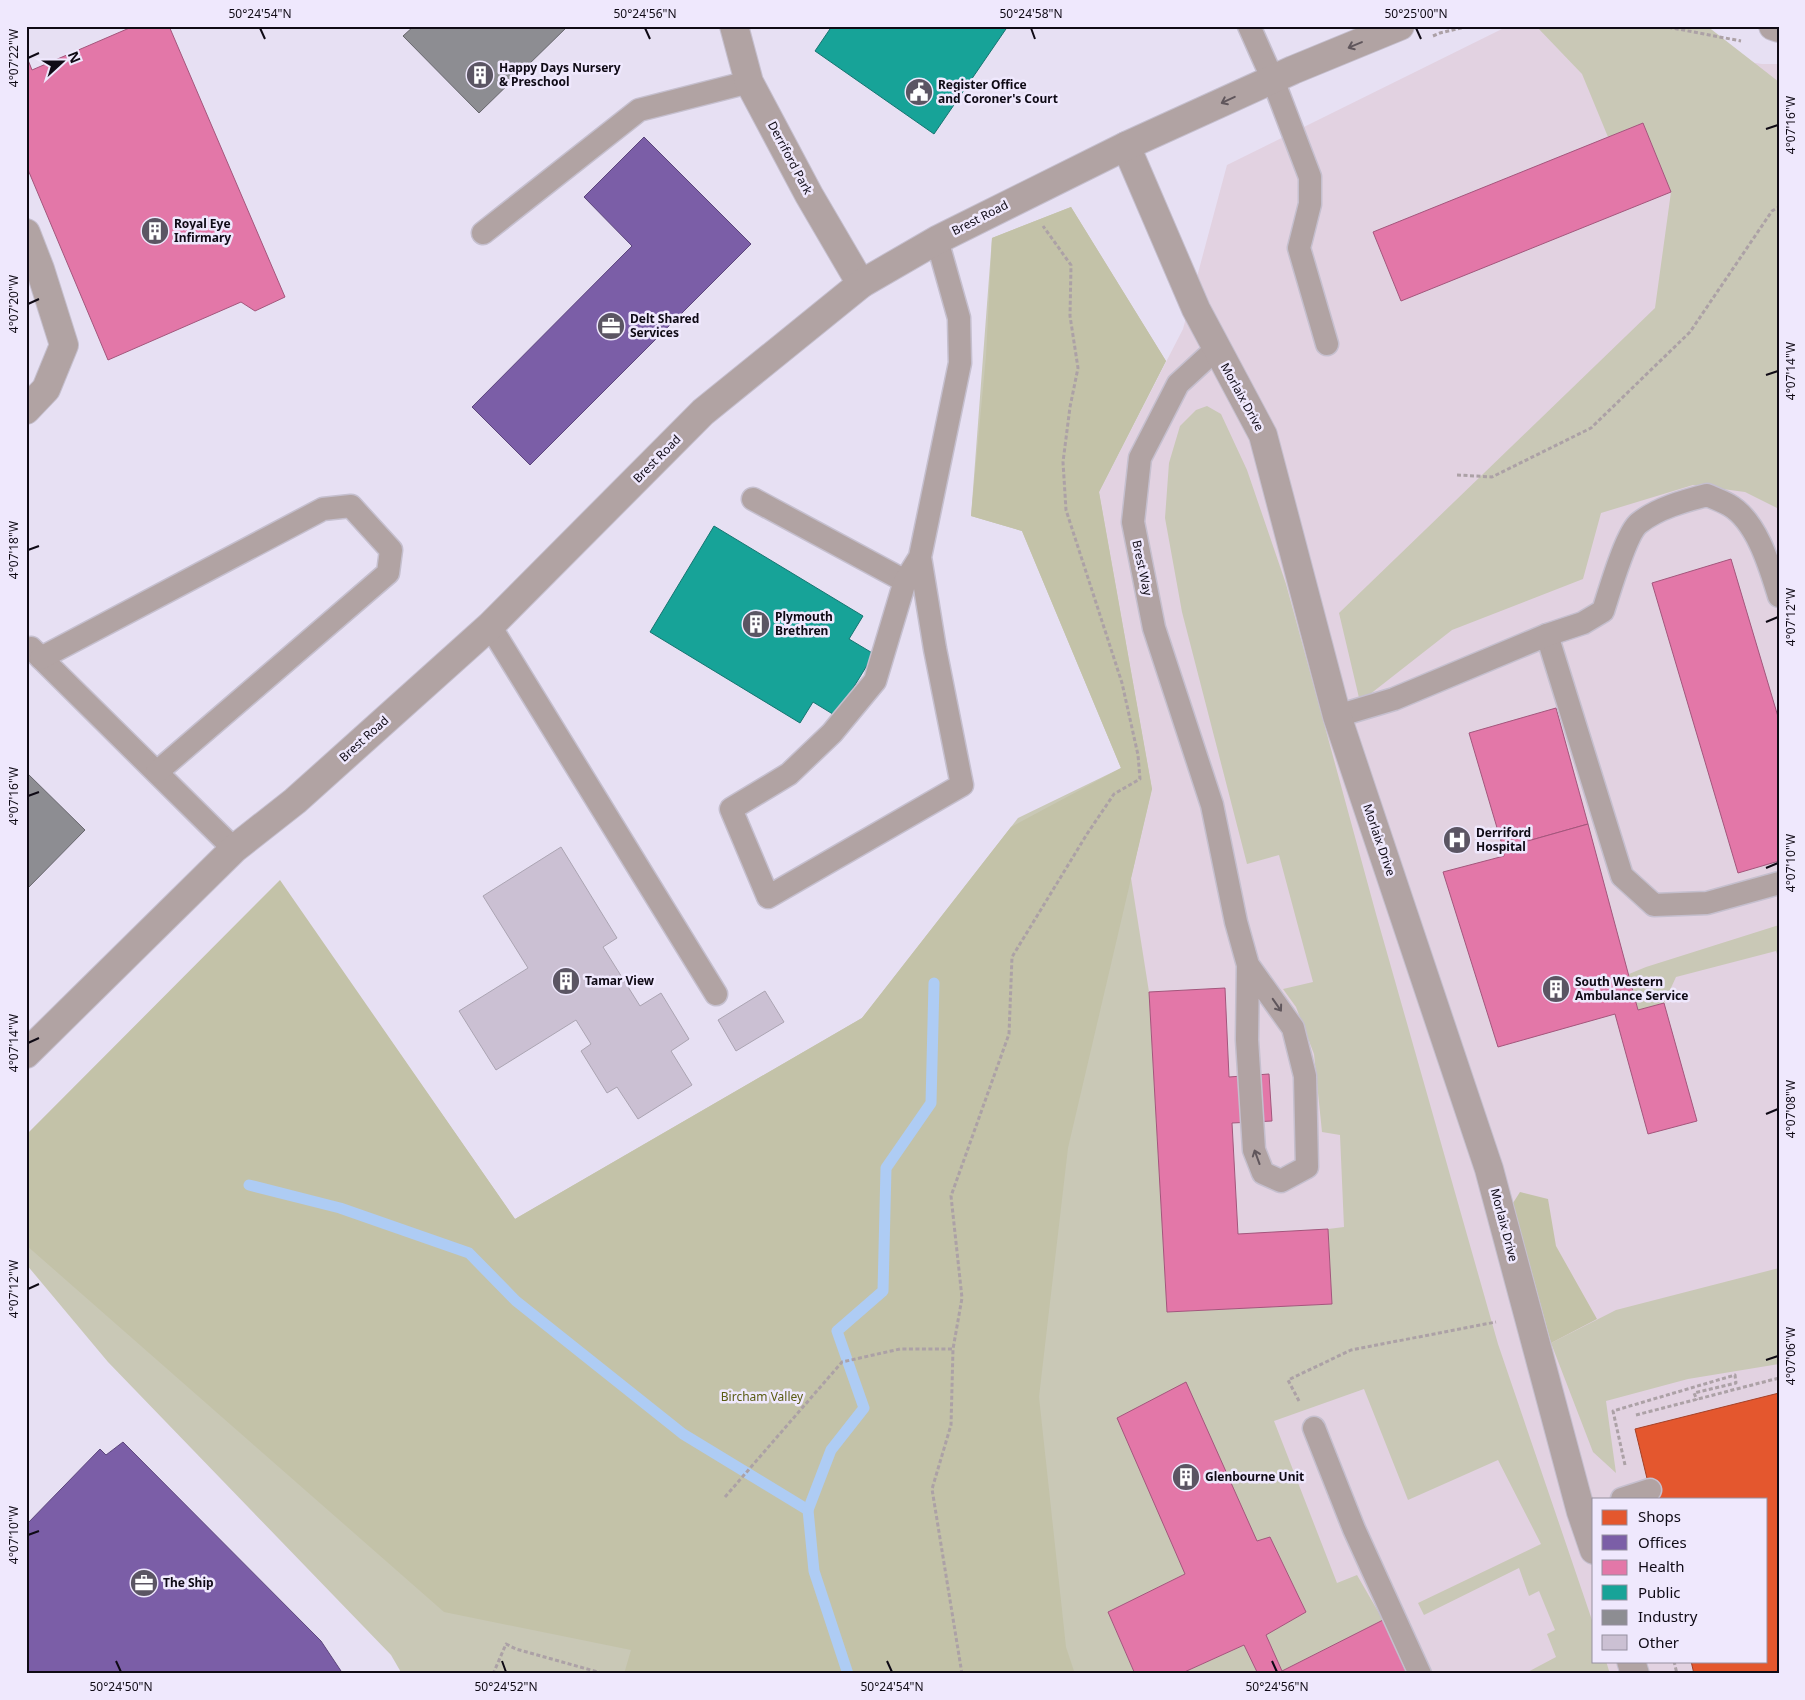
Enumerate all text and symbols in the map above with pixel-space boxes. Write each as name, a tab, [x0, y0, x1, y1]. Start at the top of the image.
text: 50°24'54"N	[228, 5, 292, 22]
text: 50°24'56"N	[613, 5, 677, 22]
text: 50°24'58"N	[999, 5, 1063, 22]
text: 50°25'00"N	[1384, 5, 1448, 22]
text: 4°07'22"W	[5, 29, 22, 87]
north arrow	[38, 38, 88, 88]
one-way arrow	[1348, 41, 1363, 50]
text: N	[64, 48, 86, 66]
place label: Happy Days Nursery & Preschool	[499, 59, 621, 90]
building icon: Happy Days Nursery & Preschool	[465, 60, 495, 90]
place label: Register Office and Coroner's Court	[938, 76, 1058, 107]
public building icon: Register Office and Coroner's Court	[904, 77, 934, 107]
one-way arrow	[1221, 95, 1236, 105]
text: 4°07'16"W	[1782, 96, 1799, 154]
street label: Derriford Park	[764, 118, 817, 198]
street label: Brest Road	[949, 196, 1011, 239]
place label: Royal Eye Infirmary	[174, 215, 231, 246]
building icon: Royal Eye Infirmary	[140, 216, 170, 246]
text: 4°07'20"W	[5, 275, 22, 333]
place label: Delt Shared Services	[630, 310, 699, 341]
office icon: Delt Shared Services	[596, 311, 626, 341]
text: 4°07'14"W	[1782, 342, 1799, 400]
street label: Morlaix Drive	[1217, 360, 1268, 434]
street label: Brest Road	[629, 431, 684, 486]
text: 4°07'18"W	[5, 521, 22, 579]
street label: Brest Way	[1128, 539, 1157, 598]
text: 4°07'12"W	[1782, 588, 1799, 646]
place label: Plymouth Brethren	[775, 608, 833, 639]
building icon: Plymouth Brethren	[741, 609, 771, 639]
street label: Brest Road	[335, 712, 392, 765]
text: 4°07'16"W	[5, 767, 22, 825]
street label: Morlaix Drive	[1359, 802, 1400, 878]
place label: Derriford Hospital	[1476, 824, 1531, 855]
hospital icon: Derriford Hospital	[1442, 825, 1472, 855]
text: 4°07'10"W	[1782, 834, 1799, 892]
building icon: Tamar View	[551, 966, 581, 996]
place label: Tamar View	[585, 972, 655, 989]
place label: South Western Ambulance Service	[1575, 973, 1688, 1004]
building icon: South Western Ambulance Service	[1541, 974, 1571, 1004]
one-way arrow	[1272, 998, 1282, 1012]
text: 4°07'14"W	[5, 1014, 22, 1072]
text: 4°07'08"W	[1782, 1080, 1799, 1138]
one-way arrow	[1252, 1149, 1261, 1165]
street label: Morlaix Drive	[1487, 1186, 1522, 1264]
text: 4°07'12"W	[5, 1260, 22, 1318]
text: 4°07'06"W	[1782, 1327, 1799, 1385]
park label: Bircham Valley	[721, 1388, 804, 1405]
building icon: Glenbourne Unit	[1171, 1462, 1201, 1492]
place label: Glenbourne Unit	[1205, 1468, 1304, 1485]
legend	[1592, 1498, 1768, 1662]
text: 4°07'10"W	[5, 1506, 22, 1564]
text: Shops	[1638, 1506, 1681, 1526]
text: Offices	[1638, 1532, 1687, 1552]
text: Health	[1638, 1556, 1685, 1576]
office icon: The Ship	[129, 1568, 159, 1598]
place label: The Ship	[163, 1574, 214, 1591]
text: Public	[1638, 1582, 1681, 1602]
text: Industry	[1638, 1606, 1698, 1626]
text: Other	[1638, 1632, 1679, 1652]
text: 50°24'50"N	[89, 1678, 153, 1695]
text: 50°24'52"N	[474, 1678, 538, 1695]
text: 50°24'54"N	[860, 1678, 924, 1695]
text: 50°24'56"N	[1245, 1678, 1309, 1695]

